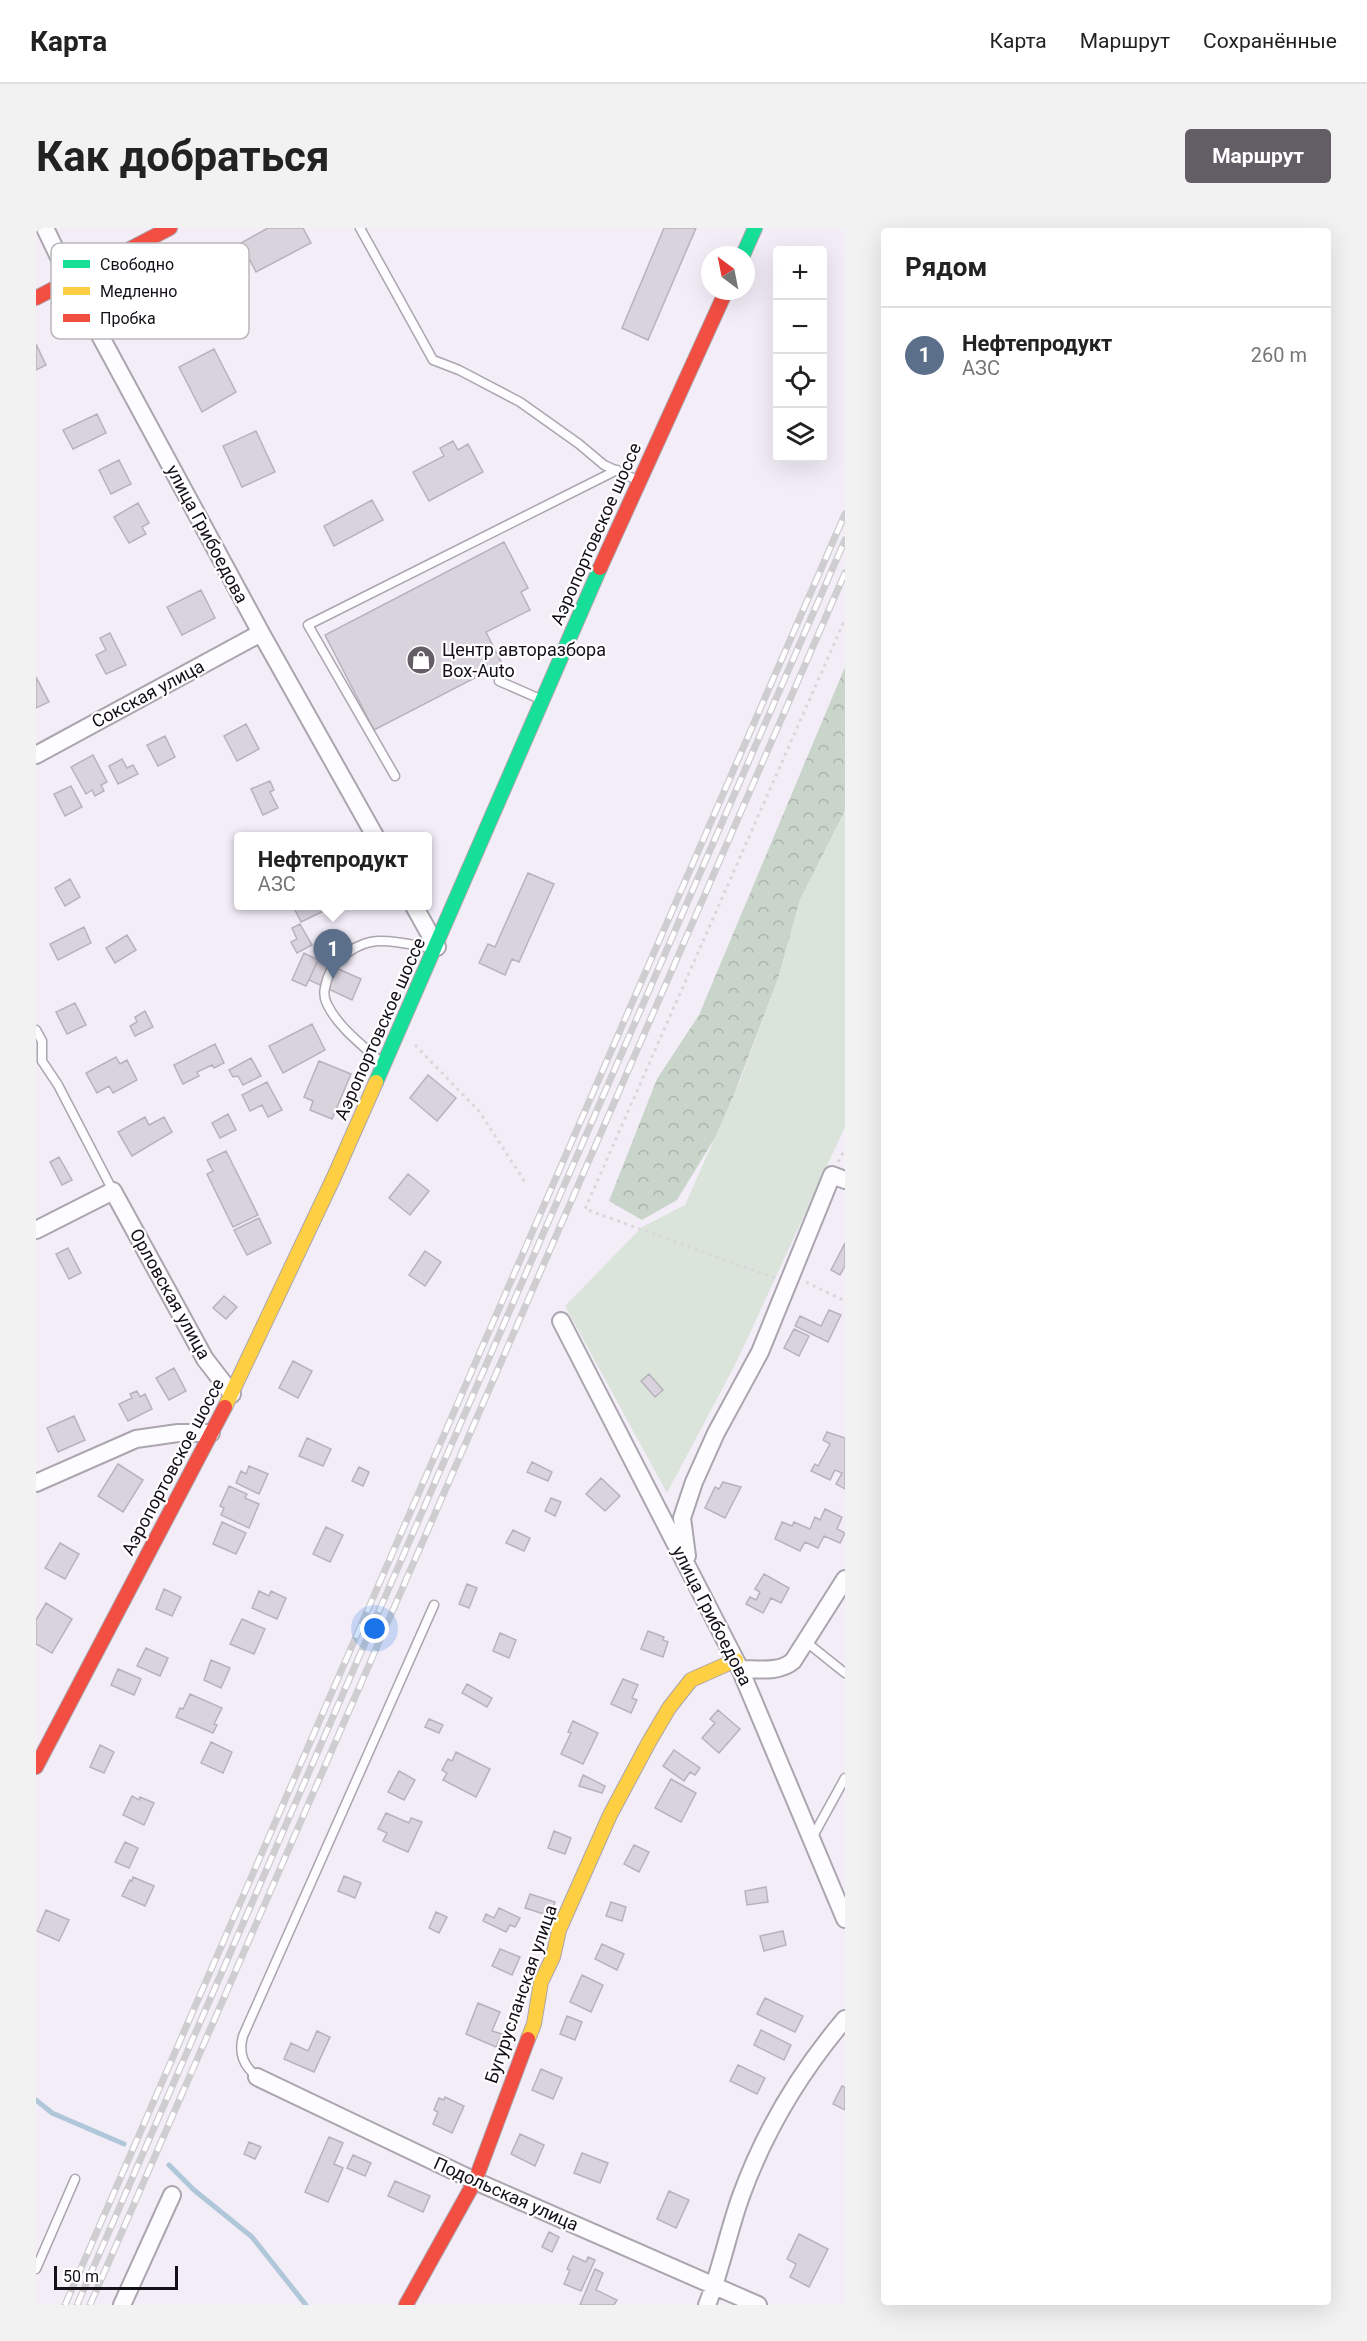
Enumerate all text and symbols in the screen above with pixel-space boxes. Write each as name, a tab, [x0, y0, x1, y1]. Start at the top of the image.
text: Карта	[30, 25, 107, 58]
text: Карта	[990, 29, 1047, 53]
text: Маршрут	[1080, 29, 1170, 53]
text: Сохранённые	[1203, 29, 1337, 53]
button: Маршрут	[1185, 129, 1331, 183]
text: Как добраться	[36, 132, 330, 181]
legend	[51, 243, 249, 339]
north arrow	[701, 246, 755, 300]
map controls	[773, 246, 827, 462]
button: +	[773, 246, 827, 300]
text: Рядом	[905, 252, 987, 282]
text: Свободно	[100, 255, 174, 274]
text: Медленно	[100, 282, 177, 301]
button: −	[773, 300, 827, 354]
text: Пробка	[100, 309, 156, 328]
text: Нефтепродукт	[962, 331, 1112, 356]
text: 1	[919, 343, 930, 367]
text: 260 m	[1251, 343, 1307, 367]
button: locate	[773, 354, 827, 408]
text: АЗС	[962, 356, 1000, 380]
button: layers	[773, 408, 827, 462]
street label: Аэропортовское шоссе	[546, 439, 645, 628]
street label: улица Грибоедова	[162, 461, 253, 606]
place label: Центр авторазбора Box-Auto	[442, 639, 606, 681]
shop icon: Центр авторазбора Box-Auto	[405, 644, 437, 676]
street label: Сокская улица	[88, 655, 208, 732]
popup	[234, 832, 432, 910]
text: Нефтепродукт	[258, 847, 408, 872]
text: АЗС	[258, 872, 296, 896]
pin: 1	[314, 930, 352, 979]
street label: Аэропортовское шоссе	[330, 934, 429, 1123]
street label: Орловская улица	[126, 1225, 215, 1363]
street label: Аэропортовское шоссе	[117, 1375, 228, 1559]
street label: улица Грибоедова	[668, 1543, 757, 1689]
your location	[360, 1614, 389, 1643]
street label: Бугурусланская улица	[480, 1902, 561, 2086]
street label: Подольская улица	[431, 2152, 582, 2235]
scale bar	[54, 2263, 178, 2290]
text: 50 m	[63, 2267, 99, 2286]

